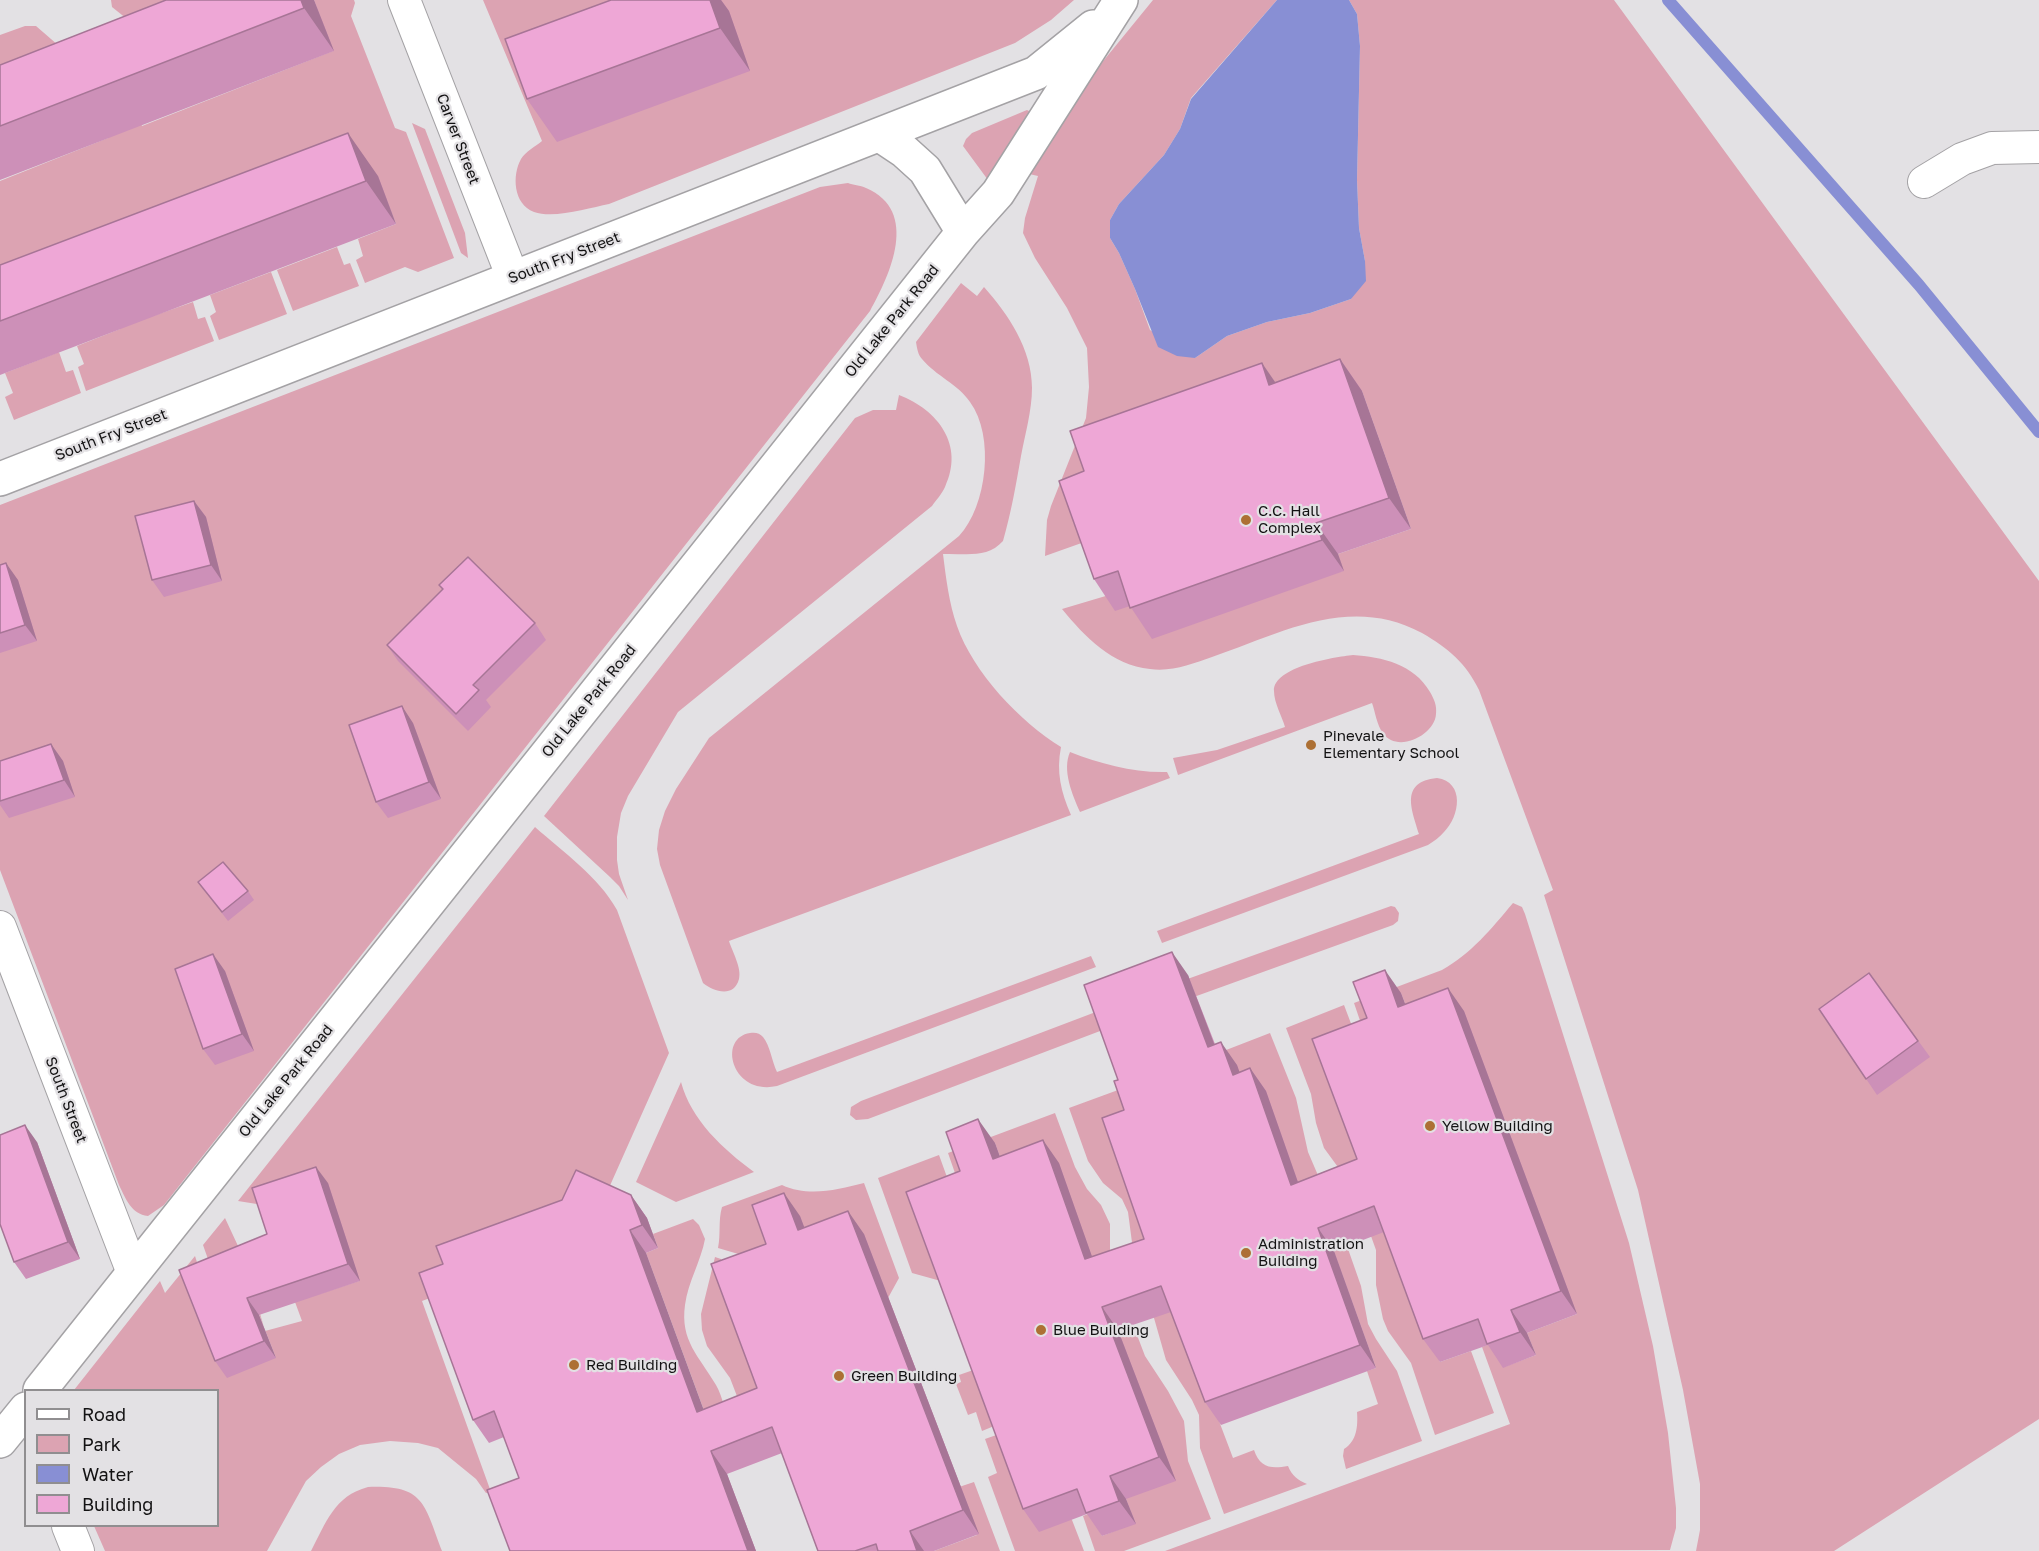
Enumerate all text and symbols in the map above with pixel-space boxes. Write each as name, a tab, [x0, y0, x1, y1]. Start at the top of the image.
street label: Carver Street	[432, 91, 484, 187]
street label: South Fry Street	[505, 228, 623, 288]
street label: Old Lake Park Road	[841, 261, 943, 381]
street label: South Fry Street	[52, 405, 170, 465]
place label: C.C. Hall Complex	[1258, 502, 1321, 537]
marker: C.C. Hall Complex	[1239, 513, 1253, 527]
street label: Old Lake Park Road	[538, 641, 640, 761]
place label: Pinevale Elementary School	[1323, 727, 1459, 762]
marker: Pinevale Elementary School	[1304, 738, 1318, 752]
street label: Old Lake Park Road	[235, 1021, 337, 1141]
street label: South Street	[41, 1054, 91, 1146]
place label: Yellow Building	[1442, 1117, 1553, 1135]
marker: Yellow Building	[1423, 1119, 1437, 1133]
place label: Administration Building	[1258, 1235, 1364, 1270]
marker: Administration Building	[1239, 1246, 1253, 1260]
place label: Blue Building	[1053, 1321, 1149, 1339]
marker: Blue Building	[1034, 1323, 1048, 1337]
place label: Red Building	[586, 1356, 677, 1374]
marker: Red Building	[567, 1358, 581, 1372]
place label: Green Building	[851, 1367, 957, 1385]
marker: Green Building	[832, 1369, 846, 1383]
legend	[24, 1389, 219, 1527]
text: Road	[82, 1403, 126, 1425]
text: Park	[82, 1433, 121, 1455]
text: Water	[82, 1463, 133, 1485]
text: Building	[82, 1493, 153, 1515]

